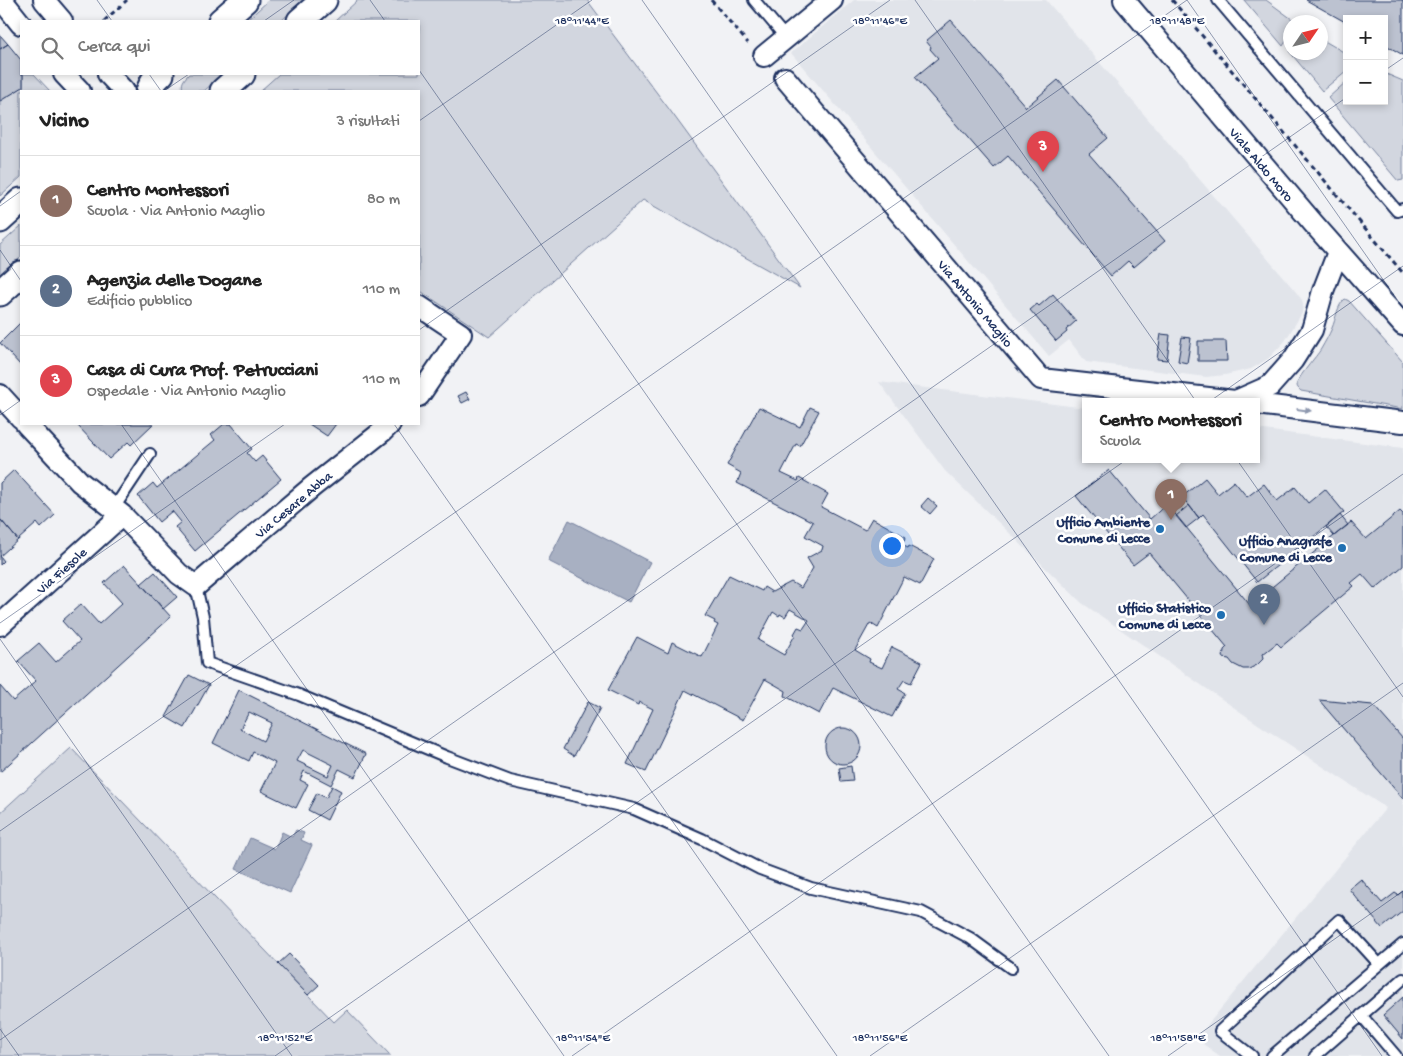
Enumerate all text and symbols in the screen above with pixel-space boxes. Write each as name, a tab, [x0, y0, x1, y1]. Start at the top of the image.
text: 18°11'44"E	[554, 15, 609, 29]
text: 18°11'46"E	[852, 15, 907, 29]
text: 18°11'48"E	[1149, 15, 1205, 29]
north arrow	[1283, 15, 1328, 60]
map controls	[1343, 15, 1388, 105]
button: +	[1343, 15, 1388, 60]
search box	[20, 20, 420, 75]
icon: search	[38, 34, 66, 62]
text: Cerca qui	[78, 36, 151, 59]
button: −	[1343, 60, 1388, 105]
text: Vicino	[40, 110, 89, 135]
text: 3 risultati	[336, 113, 400, 132]
street label: Viale Aldo Moro	[1224, 124, 1296, 206]
pin: 3	[1027, 131, 1059, 172]
text: Centro Montessori	[87, 180, 229, 203]
text: 1	[53, 191, 59, 210]
text: 80 m	[367, 191, 400, 210]
text: Scuola · Via Antonio Maglio	[87, 203, 265, 222]
street label: Via Antonio Maglio	[932, 257, 1016, 352]
text: Agenzia delle Dogane	[87, 270, 261, 293]
text: 2	[52, 281, 60, 300]
text: 110 m	[363, 281, 400, 300]
text: Edificio pubblico	[87, 293, 192, 312]
text: Casa di Cura Prof. Petrucciani	[87, 360, 318, 383]
text: 3	[52, 371, 60, 390]
text: 110 m	[363, 371, 400, 390]
text: Ospedale · Via Antonio Maglio	[87, 383, 286, 402]
popup	[1082, 398, 1260, 463]
one-way arrow	[1297, 406, 1313, 414]
text: Centro Montessori	[1100, 410, 1242, 433]
text: Scuola	[1100, 433, 1141, 452]
street label: Via Cesare Abba	[252, 468, 338, 544]
pin: 1	[1155, 479, 1187, 520]
place label: Ufficio Ambiente Comune di Lecce	[1056, 515, 1151, 548]
marker: Ufficio Ambiente Comune di Lecce	[1154, 523, 1166, 535]
your location	[879, 533, 905, 559]
place label: Ufficio Anagrafe Comune di Lecce	[1239, 534, 1333, 567]
marker: Ufficio Anagrafe Comune di Lecce	[1336, 542, 1348, 554]
street label: Via Fiesole	[33, 544, 92, 600]
pin: 2	[1248, 584, 1280, 625]
place label: Ufficio Statistico Comune di Lecce	[1118, 601, 1212, 634]
marker: Ufficio Statistico Comune di Lecce	[1215, 609, 1227, 621]
text: 18°11'52"E	[257, 1032, 313, 1046]
text: 18°11'54"E	[555, 1032, 611, 1046]
text: 18°11'56"E	[852, 1032, 908, 1046]
text: 18°11'58"E	[1150, 1032, 1206, 1046]

